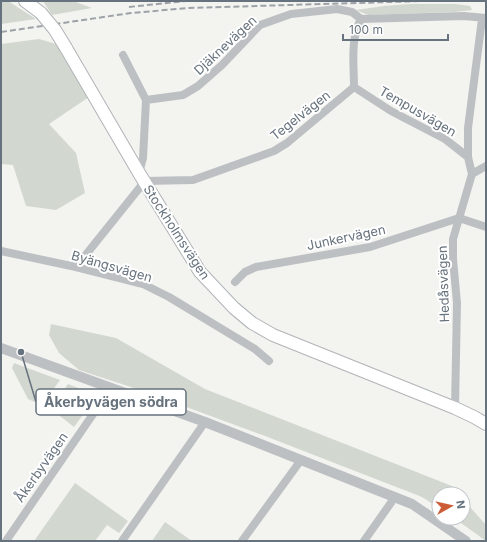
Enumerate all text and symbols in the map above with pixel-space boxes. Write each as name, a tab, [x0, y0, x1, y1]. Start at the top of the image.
street label: Djäknevägen	[190, 12, 260, 78]
scale bar	[343, 16, 448, 42]
text: 100 m	[349, 22, 383, 37]
street label: Tempusvägen	[376, 82, 460, 140]
street label: Tegelvägen	[267, 87, 333, 143]
street label: Stockholmsvägen	[140, 182, 214, 282]
street label: Junkervägen	[305, 221, 387, 253]
street label: Hedåsvägen	[434, 245, 452, 323]
street label: Byängsvägen	[70, 247, 154, 285]
callout: Åkerbyvägen södra	[36, 389, 186, 415]
text: Åkerbyvägen södra	[44, 392, 178, 410]
street label: Åkerbyvägen	[10, 429, 71, 505]
north arrow	[431, 486, 471, 526]
text: N	[453, 499, 468, 510]

